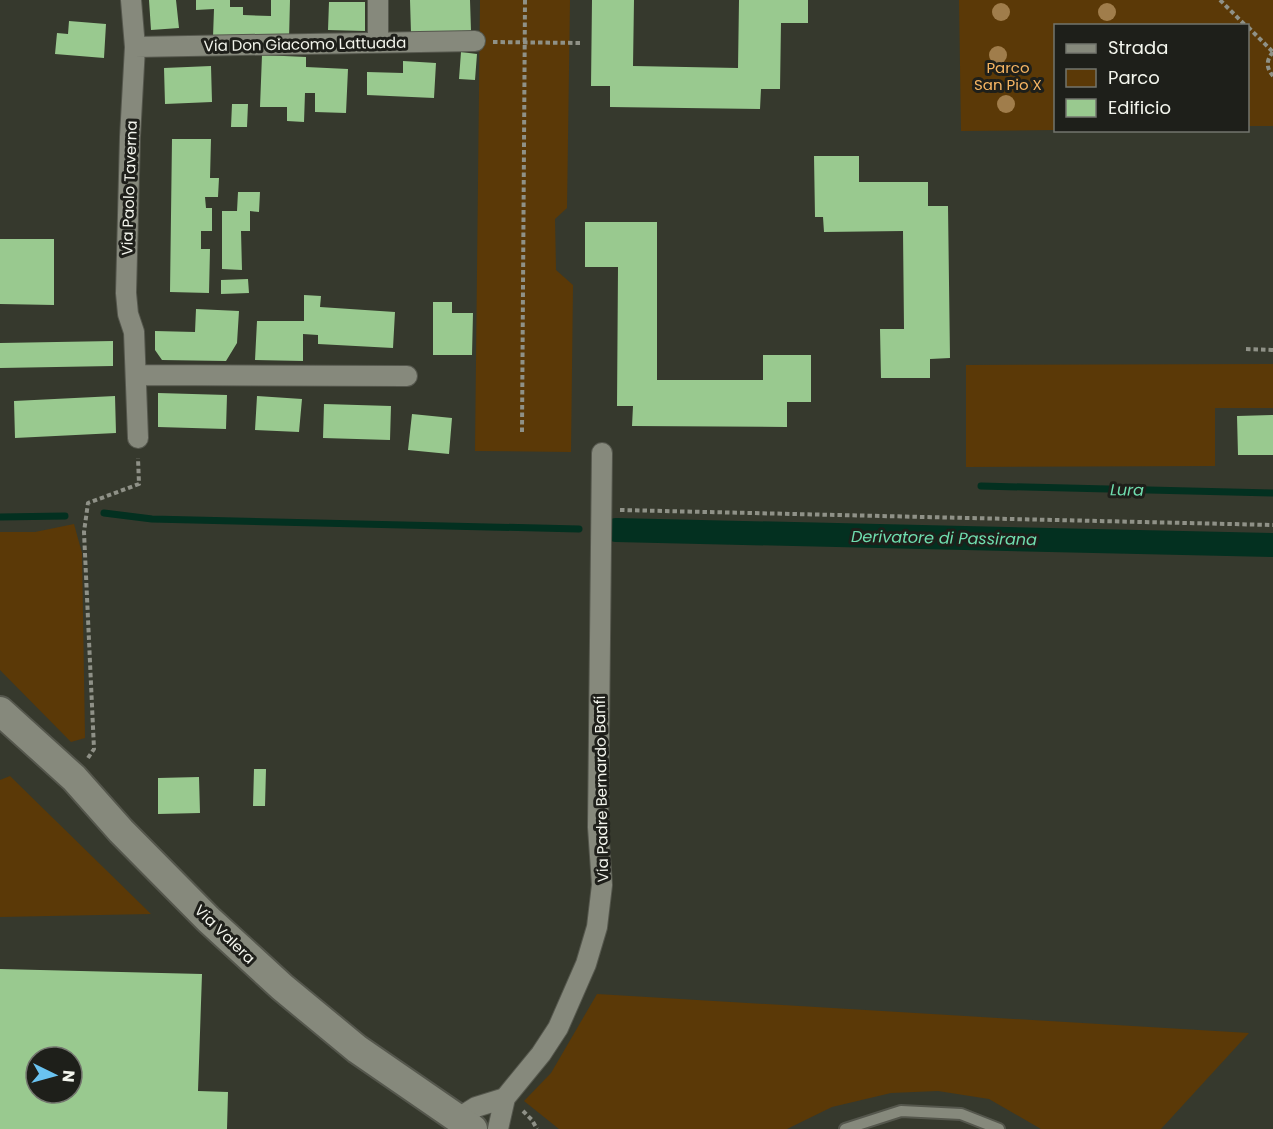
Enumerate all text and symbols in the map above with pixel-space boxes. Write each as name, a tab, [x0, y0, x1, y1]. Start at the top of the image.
legend	[1054, 24, 1249, 132]
street label: Via Don Giacomo Lattuada	[204, 32, 406, 56]
text: Strada	[1108, 35, 1168, 60]
park label: Parco San Pio X	[974, 57, 1042, 95]
text: Parco	[1108, 65, 1160, 90]
text: Edificio	[1108, 95, 1171, 120]
street label: Via Paolo Taverna	[116, 120, 142, 256]
water label: Lura	[1110, 478, 1144, 502]
water label: Derivatore di Passirana	[851, 525, 1037, 551]
street label: Via Padre Bernardo Banfi	[589, 696, 613, 882]
street label: Via Valera	[190, 900, 260, 968]
north arrow	[24, 1045, 84, 1105]
text: N	[56, 1069, 80, 1083]

